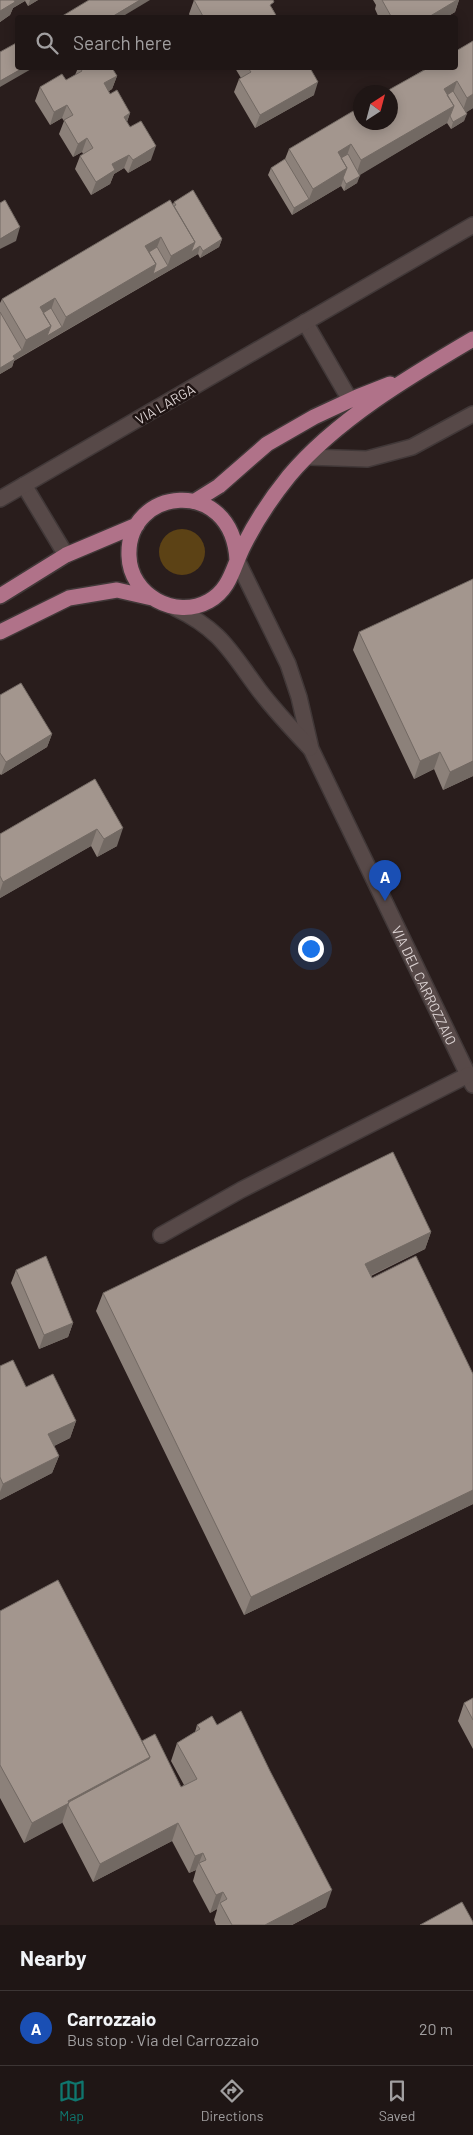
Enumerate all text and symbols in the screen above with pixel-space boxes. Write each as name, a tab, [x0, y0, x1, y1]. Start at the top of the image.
search box	[15, 15, 458, 70]
icon: search	[33, 29, 61, 57]
text: Search here	[73, 31, 172, 54]
north arrow	[353, 85, 398, 130]
street label: VIA LARGA	[132, 380, 198, 428]
pin: A	[369, 860, 401, 901]
street label: VIA DEL CARROZZAIO	[389, 923, 461, 1047]
your location	[298, 936, 324, 962]
text: Nearby	[20, 1945, 86, 1970]
text: Carrozzaio	[67, 2007, 156, 2030]
text: A	[31, 2019, 41, 2038]
text: 20 m	[419, 2019, 453, 2038]
text: Bus stop · Via del Carrozzaio	[67, 2030, 259, 2049]
tab: Map	[58, 2077, 86, 2124]
tab: Directions	[201, 2077, 263, 2124]
tab: Saved	[379, 2077, 415, 2124]

